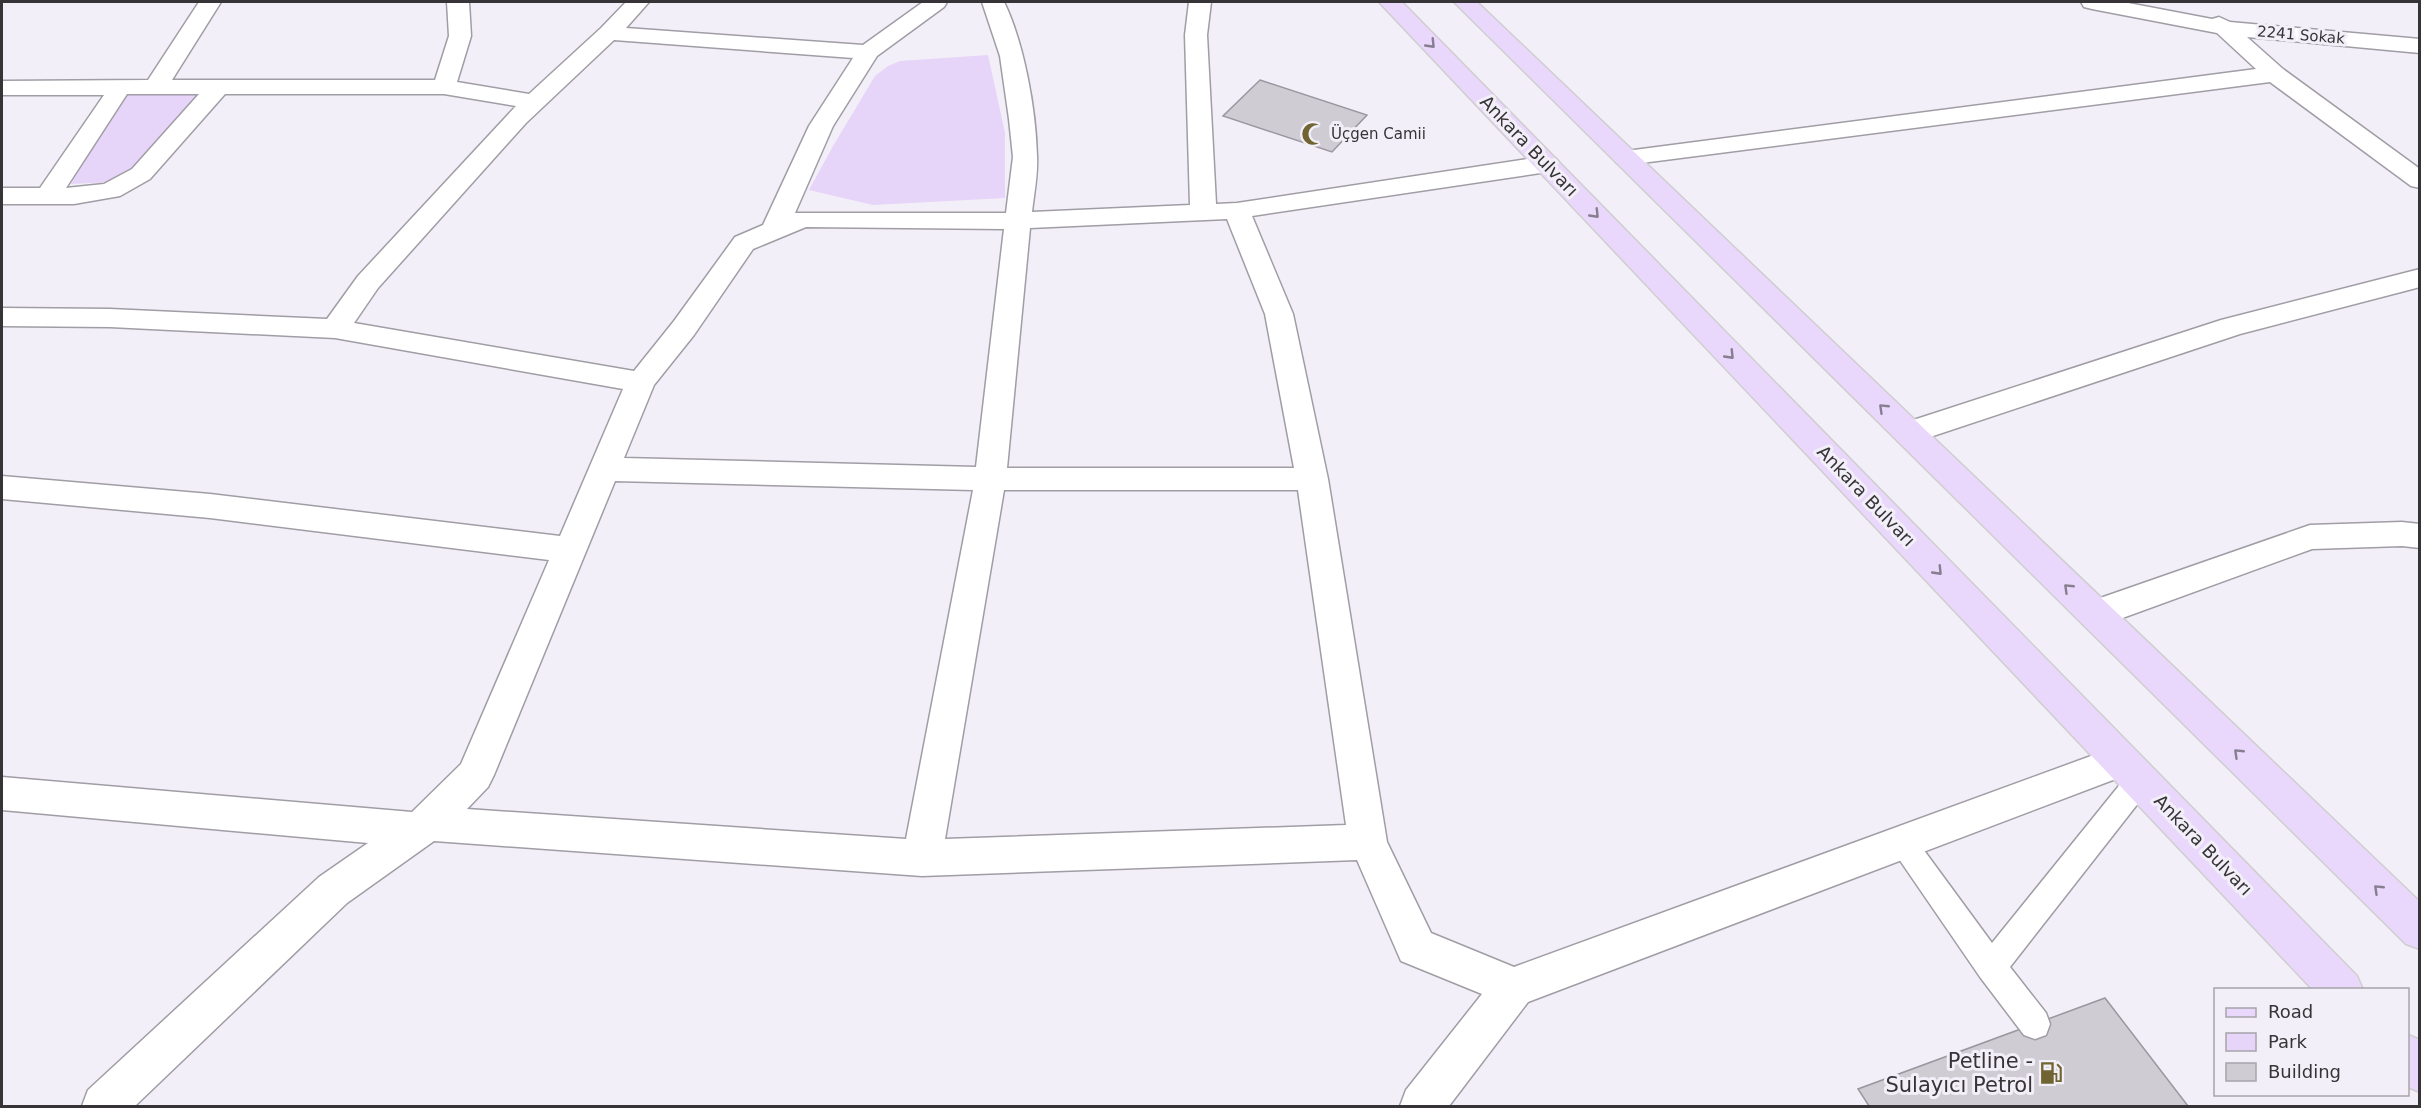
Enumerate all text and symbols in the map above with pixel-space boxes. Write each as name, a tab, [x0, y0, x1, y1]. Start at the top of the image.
street label: 2241 Sokak	[2256, 22, 2346, 48]
one-way arrow	[1423, 36, 1434, 47]
street label: Ankara Bulvarı	[1476, 91, 1583, 200]
mosque icon: Üçgen Camii	[1300, 121, 1326, 147]
place label: Üçgen Camii	[1331, 124, 1426, 143]
one-way arrow	[1588, 208, 1599, 218]
one-way arrow	[1723, 347, 1734, 358]
one-way arrow	[1879, 404, 1890, 415]
street label: Ankara Bulvarı	[1813, 441, 1920, 550]
one-way arrow	[1931, 563, 1942, 574]
one-way arrow	[2064, 584, 2075, 595]
one-way arrow	[2234, 749, 2245, 760]
street label: Ankara Bulvarı	[2150, 790, 2257, 899]
one-way arrow	[2374, 885, 2385, 896]
legend	[2214, 988, 2409, 1096]
text: Road	[2268, 1001, 2313, 1022]
text: Park	[2268, 1031, 2307, 1052]
place label: Petline - Sulayıcı Petrol	[1885, 1049, 2033, 1097]
fuel station icon: Petline - Sulayıcı Petrol	[2038, 1060, 2064, 1086]
text: Building	[2268, 1061, 2341, 1082]

